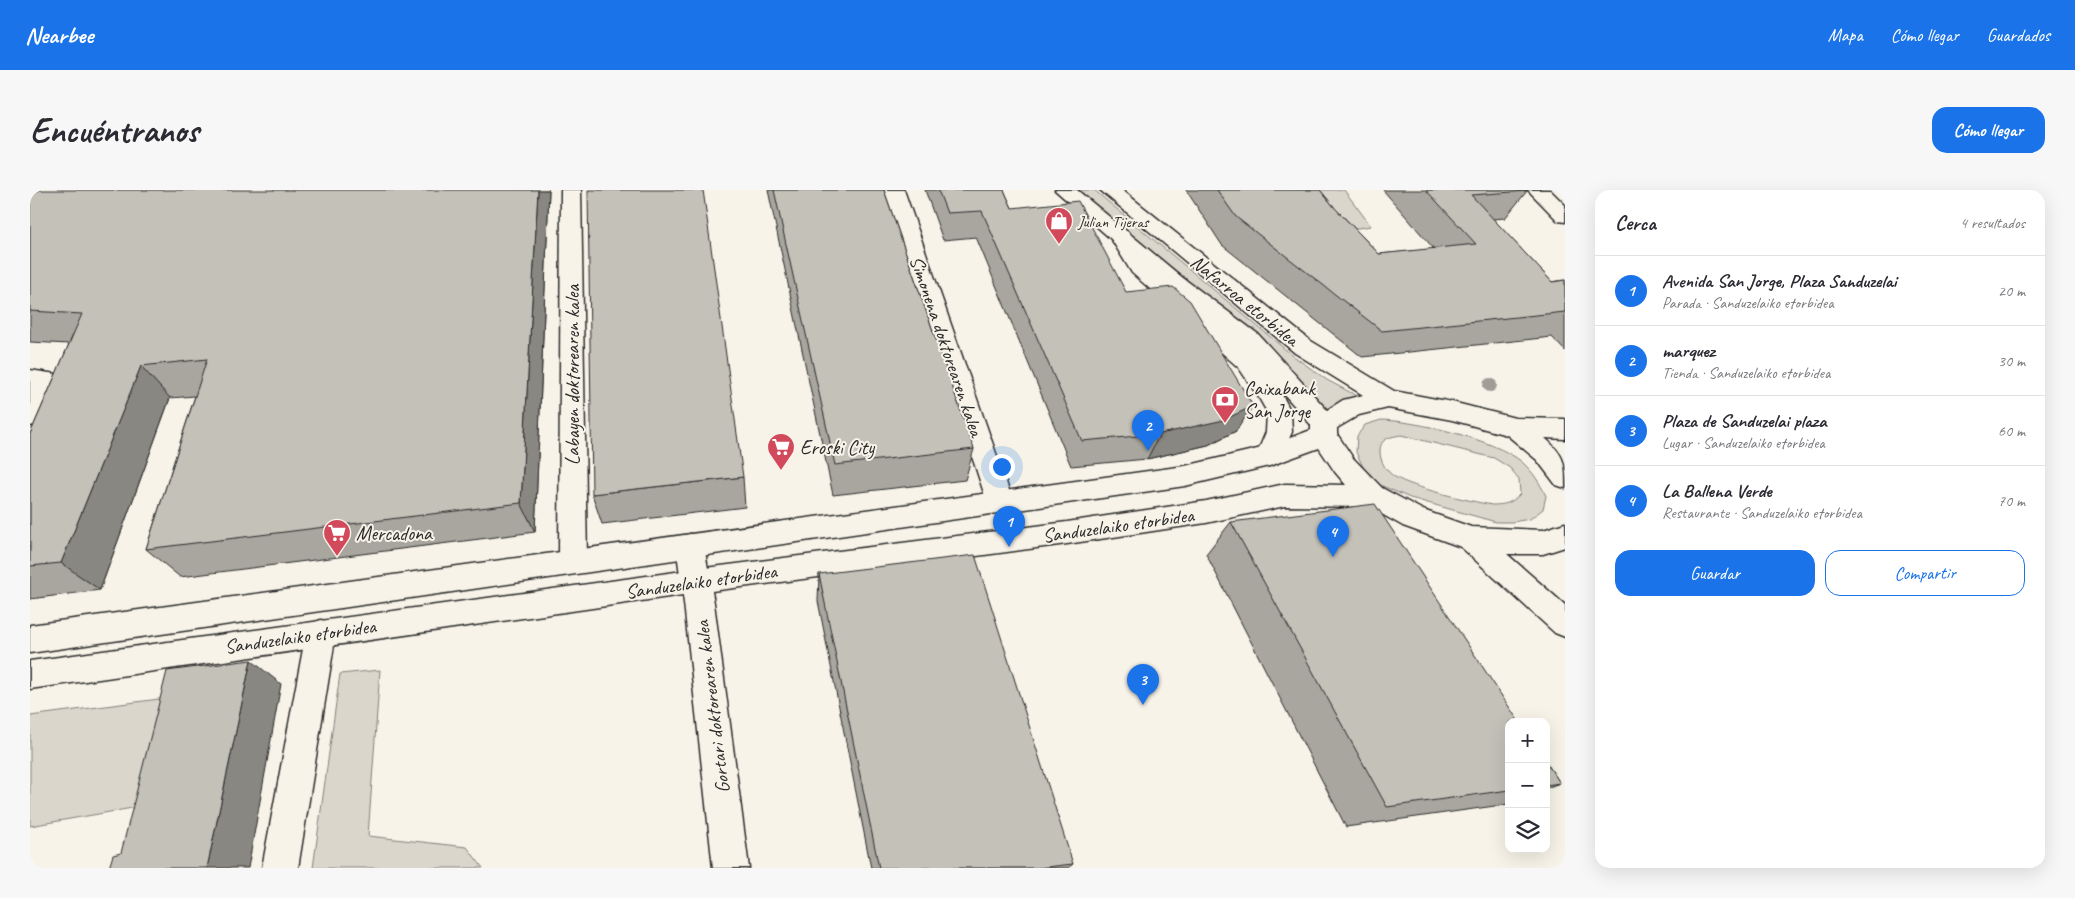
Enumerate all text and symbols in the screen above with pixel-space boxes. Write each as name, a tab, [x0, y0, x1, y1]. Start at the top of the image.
text: Nearbee	[25, 20, 93, 50]
text: Mapa	[1828, 24, 1863, 46]
text: Cómo llegar	[1891, 24, 1959, 46]
text: Guardados	[1987, 24, 2050, 46]
button: Cómo llegar	[1932, 107, 2045, 153]
text: Encuéntranos	[30, 108, 199, 153]
shop icon: Julian Tijeras	[1044, 206, 1074, 245]
text: Cerca	[1615, 210, 1656, 236]
place label: Julian Tijeras	[1077, 212, 1150, 232]
text: 4 resultados	[1960, 213, 2025, 233]
street label: Nafarroa etorbidea	[1186, 249, 1305, 353]
street label: Simonena doktorearen kalea	[904, 253, 990, 442]
text: Avenida San Jorge, Plaza Sanduzelai	[1662, 269, 1897, 293]
text: 1	[1627, 281, 1635, 301]
text: 20 m	[1998, 281, 2025, 301]
street label: Labayen doktorearen kalea	[560, 283, 585, 465]
text: Parada · Sanduzelaiko etorbidea	[1662, 293, 1834, 313]
text: marquez	[1662, 339, 1715, 363]
text: 2	[1627, 351, 1635, 371]
text: 30 m	[1998, 351, 2025, 371]
text: Tienda · Sanduzelaiko etorbidea	[1662, 363, 1830, 383]
place label: Caixabank San Jorge	[1244, 376, 1316, 424]
bank icon: Caixabank San Jorge	[1210, 385, 1240, 424]
text: Plaza de Sanduzelai plaza	[1662, 409, 1826, 433]
pin: 2	[1132, 410, 1164, 451]
text: 3	[1627, 421, 1635, 441]
text: 60 m	[1998, 421, 2025, 441]
supermarket icon: Eroski City	[766, 432, 796, 471]
text: Lugar · Sanduzelaiko etorbidea	[1662, 433, 1825, 453]
place label: Eroski City	[800, 435, 875, 460]
your location	[989, 454, 1015, 480]
text: La Ballena Verde	[1662, 479, 1772, 503]
text: 4	[1627, 491, 1635, 511]
text: 70 m	[1998, 491, 2025, 511]
street label: Sanduzelaiko etorbidea	[1041, 502, 1197, 548]
text: Restaurante · Sanduzelaiko etorbidea	[1662, 503, 1862, 523]
pin: 1	[993, 506, 1025, 547]
pin: 4	[1317, 516, 1349, 557]
supermarket icon: Mercadona	[322, 518, 352, 557]
place label: Mercadona	[356, 521, 433, 546]
button: Guardar	[1615, 550, 1815, 596]
button: Compartir	[1825, 550, 2025, 596]
street label: Sanduzelaiko etorbidea	[624, 558, 780, 604]
street label: Sanduzelaiko etorbidea	[223, 613, 379, 659]
street label: Gortari doktorearen kalea	[689, 617, 735, 795]
pin: 3	[1127, 664, 1159, 705]
map controls	[1505, 718, 1550, 853]
button: +	[1505, 718, 1550, 763]
button: −	[1505, 763, 1550, 808]
button: layers	[1505, 808, 1550, 853]

